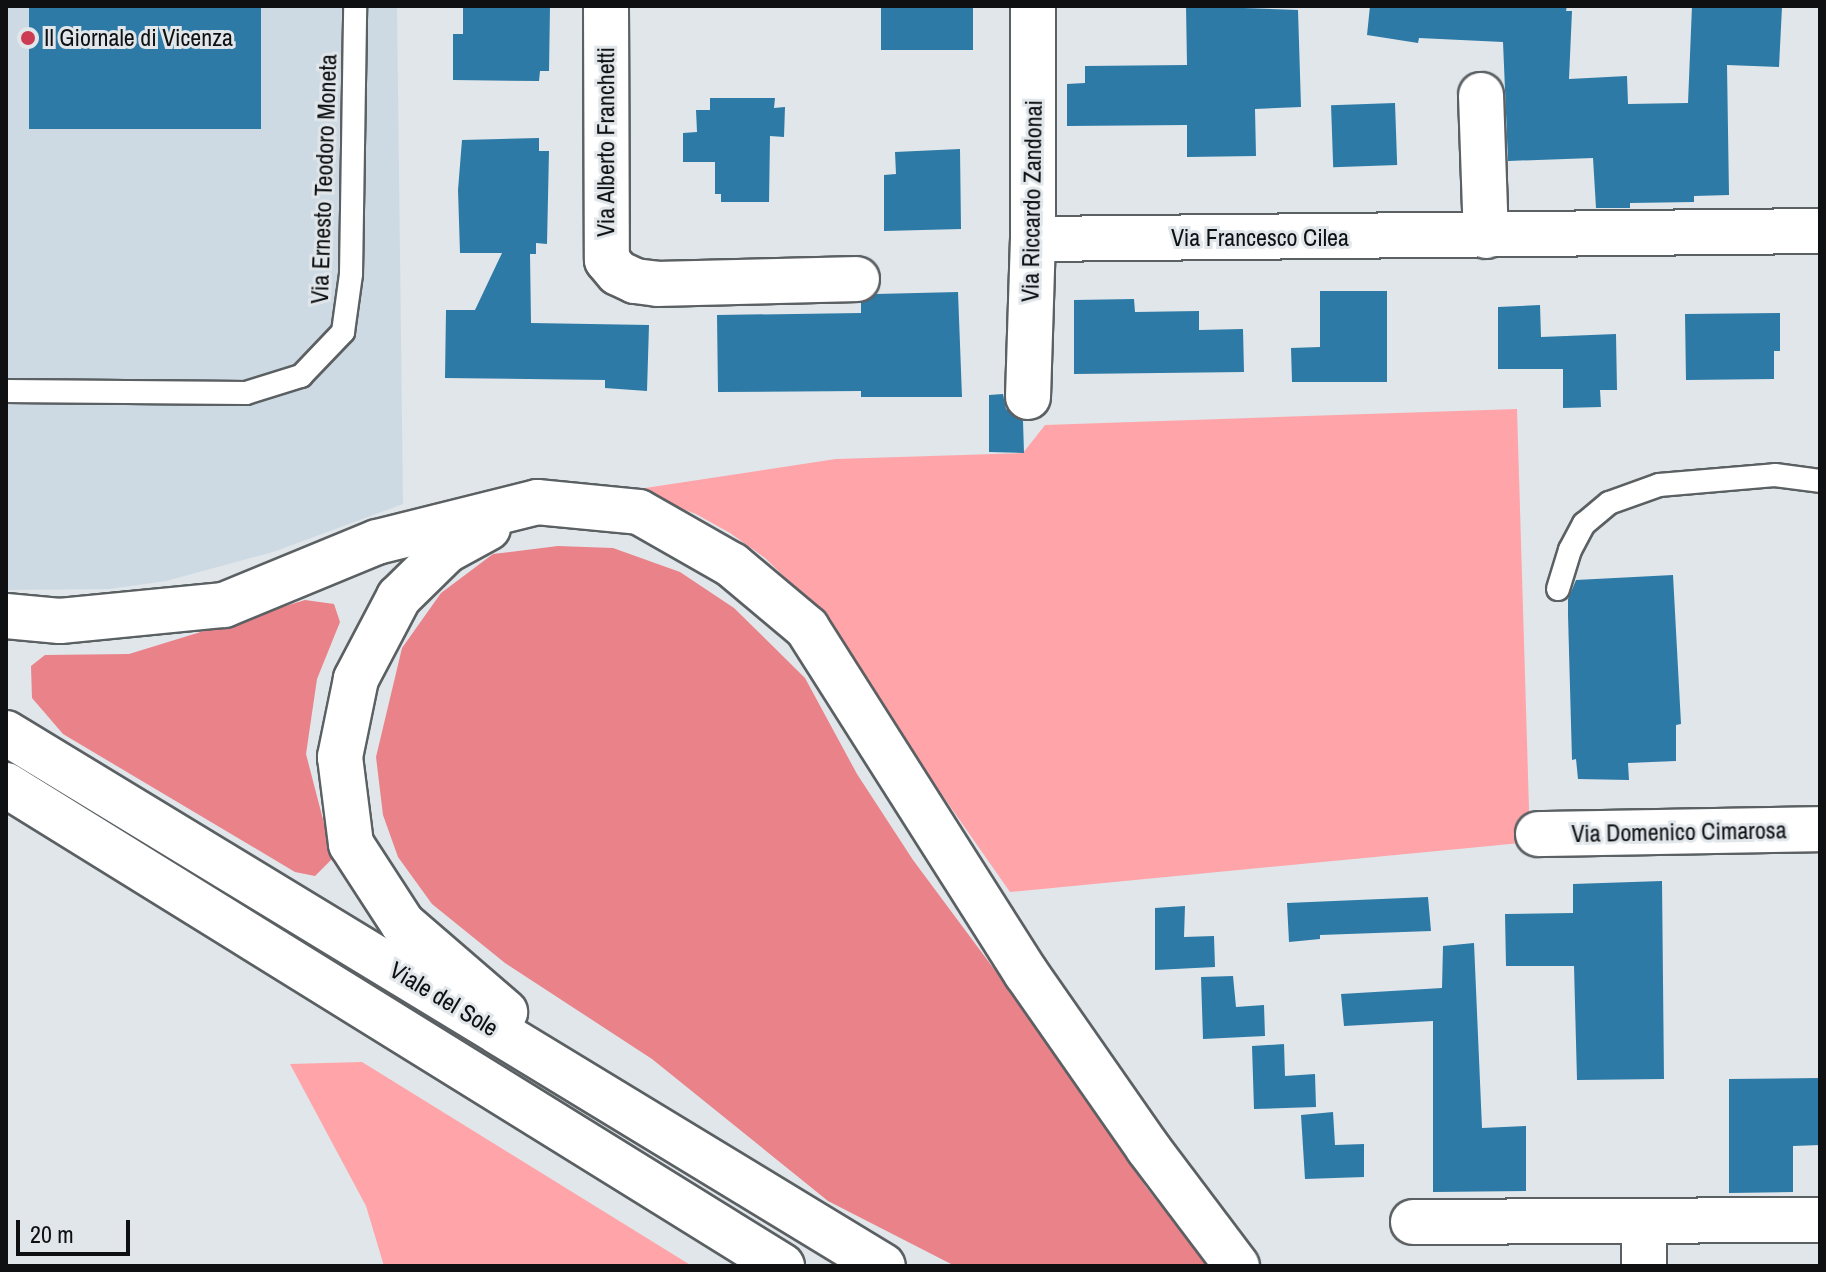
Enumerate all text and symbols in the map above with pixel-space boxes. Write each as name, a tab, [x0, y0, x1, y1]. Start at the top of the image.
place label: Il Giornale di Vicenza	[44, 24, 233, 52]
marker: Il Giornale di Vicenza	[19, 29, 37, 47]
street label: Via Alberto Franchetti	[592, 46, 620, 238]
street label: Via Ernesto Teodoro Moneta	[305, 53, 343, 305]
street label: Via Riccardo Zandonai	[1016, 100, 1048, 302]
street label: Via Francesco Cilea	[1171, 224, 1349, 252]
street label: Via Domenico Cimarosa	[1571, 816, 1787, 848]
street label: Viale del Sole	[385, 955, 503, 1043]
scale bar	[20, 1204, 134, 1254]
text: 20 m	[30, 1218, 74, 1250]

